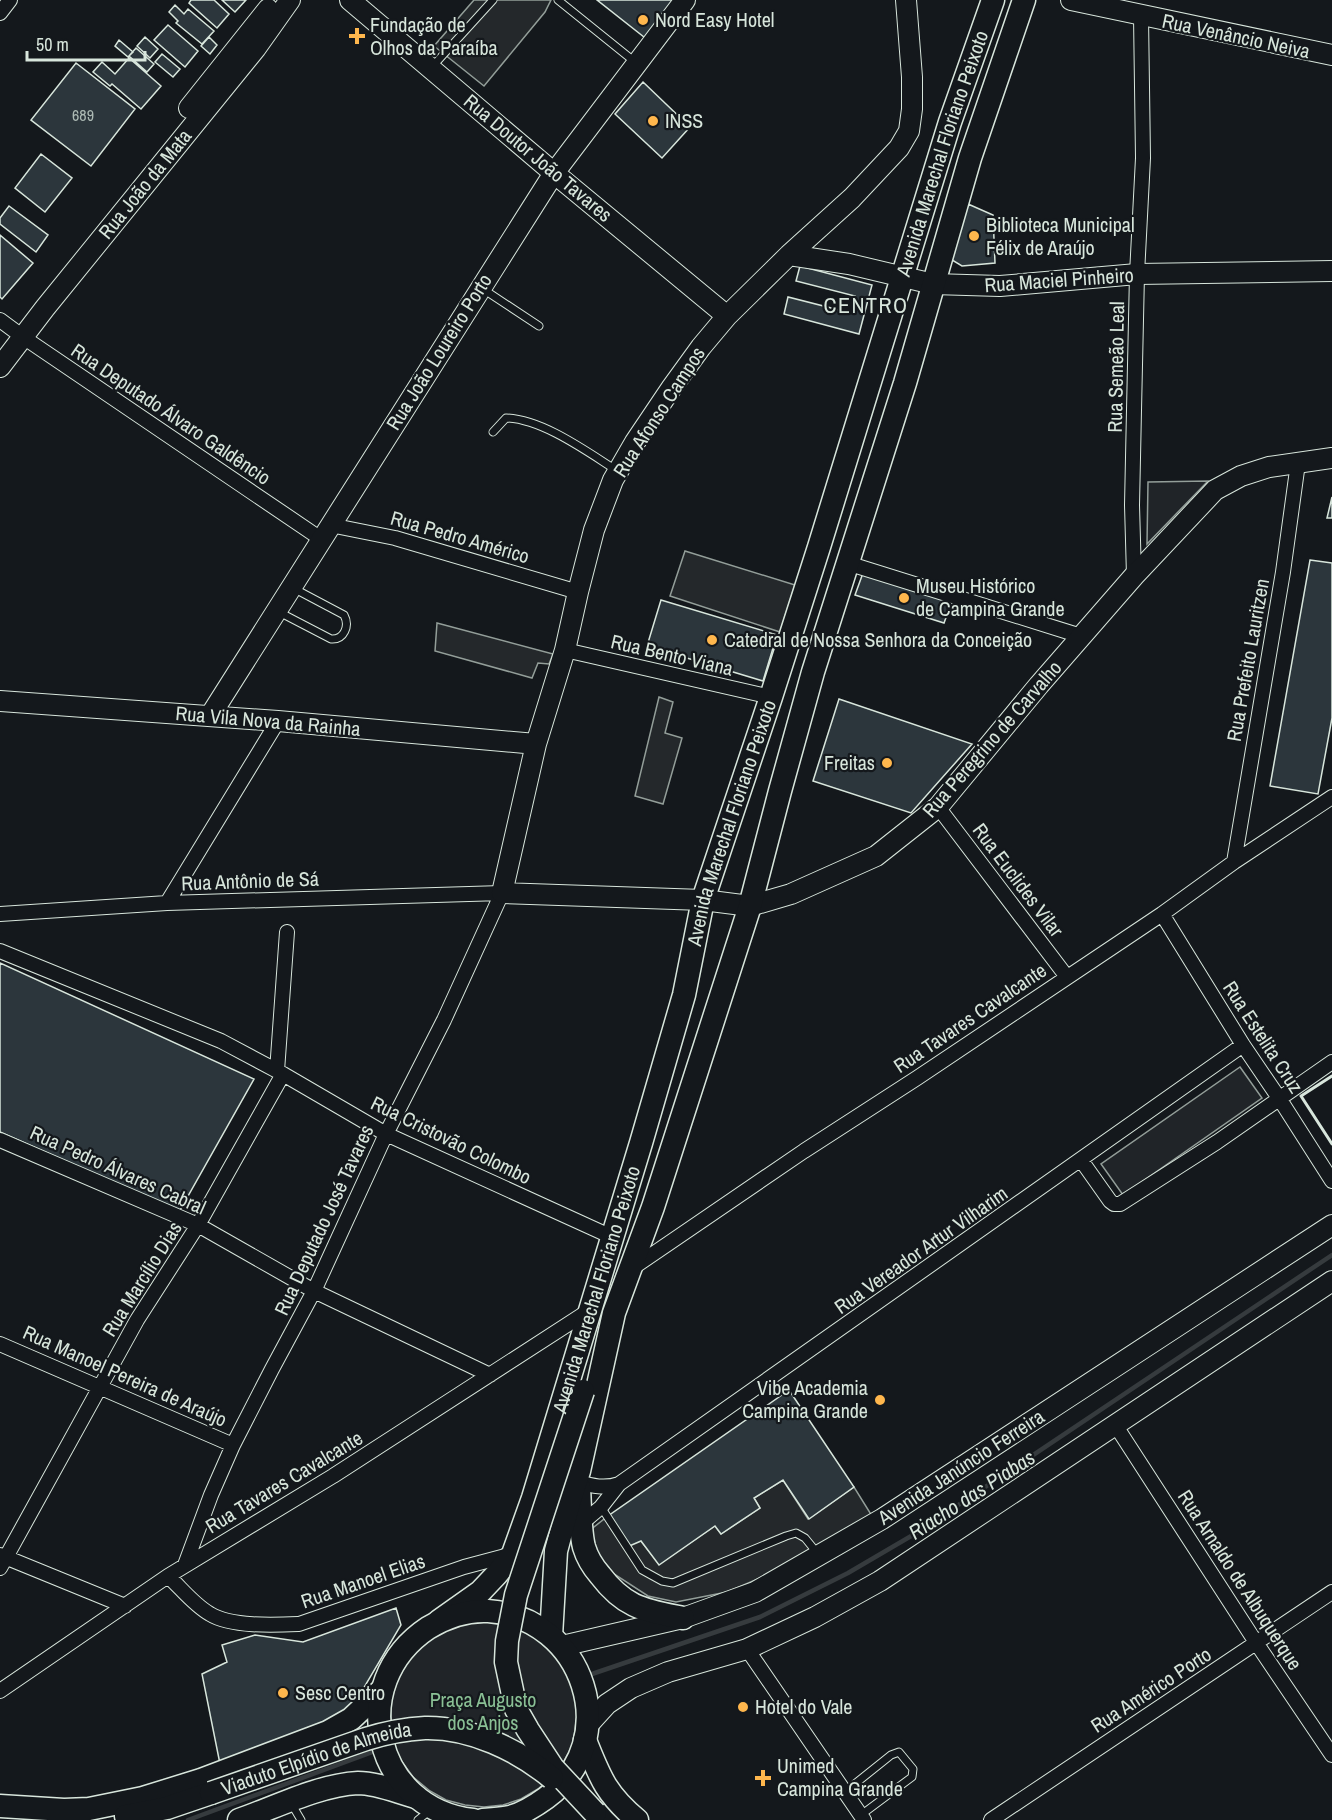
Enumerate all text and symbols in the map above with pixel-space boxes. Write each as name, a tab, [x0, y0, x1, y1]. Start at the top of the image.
place label: Nord Easy Hotel	[655, 6, 774, 33]
street label: Rua Venâncio Neiva	[1160, 7, 1312, 64]
place label: Fundação de Olhos da Paraíba	[370, 11, 498, 61]
marker: Nord Easy Hotel	[636, 13, 650, 27]
scale bar	[27, 24, 146, 62]
marker: Fundação de Olhos da Paraíba	[348, 27, 366, 45]
street label: Avenida Marechal Floriano Peixoto	[889, 27, 994, 281]
text: 50 m	[36, 32, 69, 57]
street label: Rua Doutor João Tavares	[458, 87, 618, 228]
house number: 689	[72, 104, 94, 126]
place label: INSS	[665, 107, 703, 134]
marker: INSS	[646, 114, 660, 128]
street label: Rua João da Mata	[92, 123, 197, 244]
place label: Biblioteca Municipal Félix de Araújo	[986, 211, 1135, 261]
marker: Biblioteca Municipal Félix de Araújo	[967, 229, 981, 243]
street label: Rua Maciel Pinheiro	[983, 261, 1134, 298]
street label: Rua João Loureiro Porto	[380, 268, 498, 435]
district label: CENTRO	[823, 290, 909, 320]
street label: Rua Semeão Leal	[1101, 301, 1130, 433]
street label: Rua Deputado Álvaro Galdêncio	[66, 337, 276, 491]
street label: Rua Afonso Campos	[606, 341, 711, 482]
street label: Rua Pedro Américo	[388, 504, 533, 569]
place label: Museu Histórico de Campina Grande	[916, 572, 1065, 622]
street label: Rua Prefeito Lauritzen	[1220, 576, 1275, 744]
marker: Museu Histórico de Campina Grande	[897, 591, 911, 605]
place label: Catedral de Nossa Senhora da Conceição	[724, 626, 1032, 653]
street label: Rua Bento Viana	[608, 627, 736, 682]
marker: Catedral de Nossa Senhora da Conceição	[705, 633, 719, 647]
street label: Rua Peregrino de Carvalho	[916, 654, 1067, 823]
street label: Avenida Marechal Floriano Peixoto	[680, 696, 782, 949]
street label: Rua Vila Nova da Rainha	[174, 699, 362, 742]
place label: Freitas	[824, 749, 875, 776]
marker: Freitas	[880, 756, 894, 770]
street label: Rua Euclides Vilar	[967, 817, 1070, 942]
street label: Rua Antônio de Sá	[181, 865, 319, 896]
street label: Rua Tavares Cavalcante	[888, 956, 1051, 1079]
street label: Rua Estelita Cruz	[1217, 975, 1310, 1098]
street label: Rua Cristovão Colombo	[367, 1089, 536, 1190]
street label: Rua Pedro Álvares Cabral	[26, 1119, 210, 1220]
street label: Rua Deputado José Tavares	[268, 1120, 380, 1319]
street label: Avenida Marechal Floriano Peixoto	[545, 1162, 646, 1417]
street label: Rua Vereador Artur Vilharim	[829, 1180, 1013, 1320]
street label: Rua Marcílio Dias	[95, 1216, 188, 1342]
street label: Rua Manoel Pereira de Araújo	[19, 1318, 231, 1433]
place label: Vibe Academia Campina Grande	[742, 1374, 868, 1424]
marker: Vibe Academia Campina Grande	[873, 1393, 887, 1407]
street label: Avenida Janúncio Ferreira	[872, 1403, 1049, 1531]
street label: Rua Tavares Cavalcante	[200, 1424, 367, 1539]
water label: Riacho das Piabas	[903, 1443, 1041, 1546]
street label: Rua Arnaldo de Albuquerque	[1172, 1484, 1309, 1675]
street label: Rua Manoel Elias	[297, 1547, 428, 1614]
street label: Rua Américo Porto	[1085, 1641, 1216, 1739]
place label: Sesc Centro	[295, 1679, 385, 1706]
marker: Sesc Centro	[276, 1686, 290, 1700]
park label: Praça Augusto dos Anjos	[430, 1686, 536, 1736]
place label: Hotel do Vale	[755, 1693, 852, 1720]
marker: Hotel do Vale	[736, 1700, 750, 1714]
street label: Viaduto Elpídio de Almeida	[217, 1715, 413, 1801]
place label: Unimed Campina Grande	[777, 1752, 903, 1802]
marker: Unimed Campina Grande	[754, 1769, 772, 1787]

